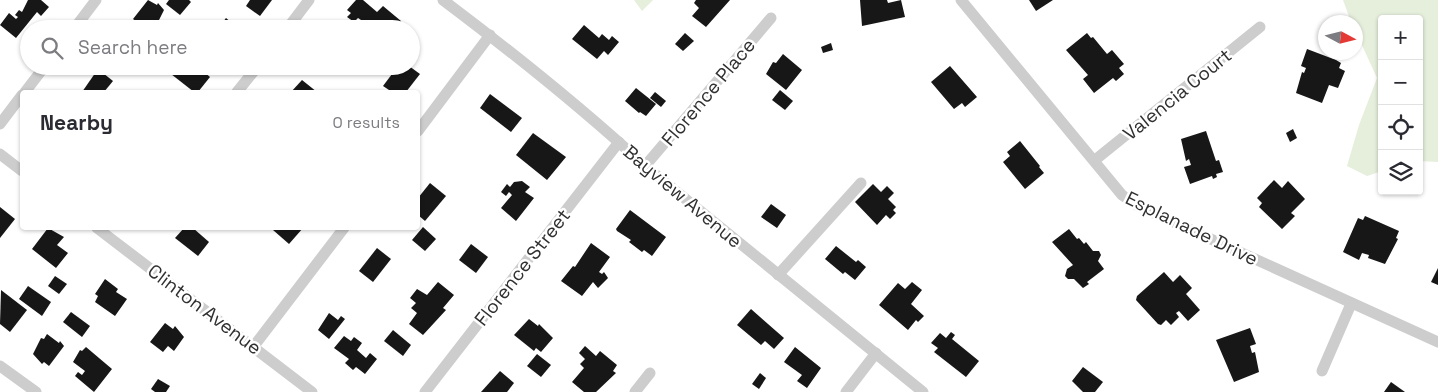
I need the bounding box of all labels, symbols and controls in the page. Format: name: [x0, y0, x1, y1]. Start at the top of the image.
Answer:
north arrow: [1318, 15, 1363, 60]
map controls: [1378, 15, 1423, 195]
button: +: [1378, 15, 1423, 60]
search box: [20, 20, 420, 75]
street label: Florence Place: [656, 33, 761, 151]
icon: search: [38, 34, 66, 62]
text: Search here: [78, 35, 188, 60]
street label: Valencia Court: [1118, 43, 1237, 146]
button: −: [1378, 60, 1423, 105]
button: locate: [1378, 105, 1423, 150]
text: Nearby: [40, 109, 113, 136]
text: 0 results: [332, 112, 400, 133]
street label: Bayview Avenue: [618, 139, 747, 253]
button: layers: [1378, 150, 1423, 195]
street label: Esplanade Drive: [1121, 185, 1262, 271]
street label: Florence Street: [469, 204, 576, 331]
street label: Clinton Avenue: [143, 258, 267, 360]

